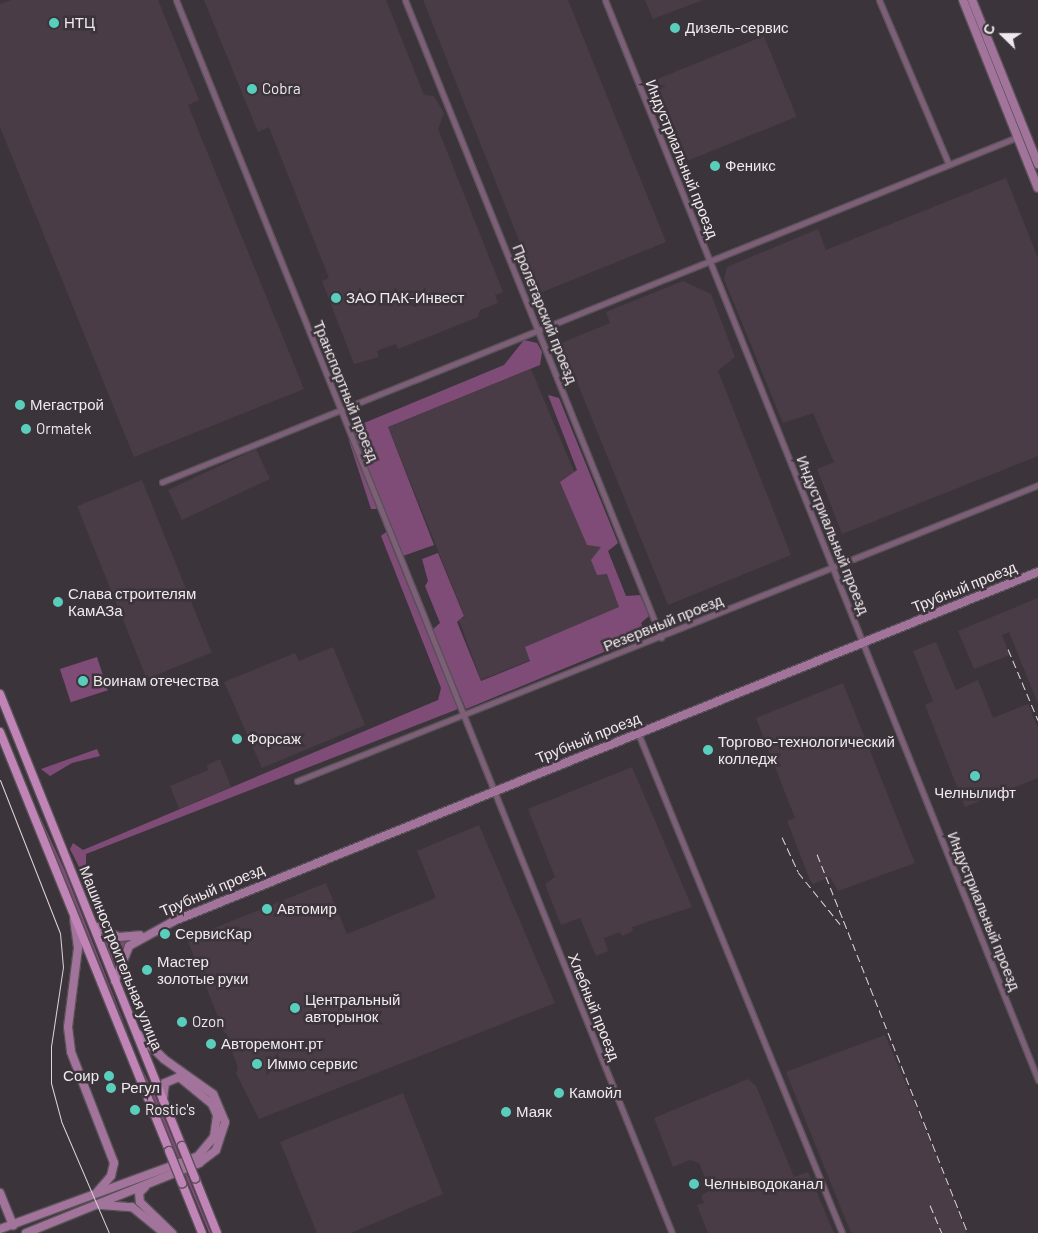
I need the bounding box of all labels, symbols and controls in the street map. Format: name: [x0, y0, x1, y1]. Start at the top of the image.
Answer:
north arrow: [978, 10, 1028, 60]
place label: НТЦ: [64, 14, 95, 32]
marker: НТЦ: [48, 17, 60, 29]
place label: Дизель-сервис: [685, 19, 789, 37]
text: С: [979, 21, 998, 37]
marker: Дизель-сервис: [669, 22, 681, 34]
street label: Индустриальный проезд: [642, 77, 722, 241]
place label: Cobra: [262, 80, 301, 98]
marker: Cobra: [246, 83, 258, 95]
place label: Феникс: [725, 157, 776, 175]
marker: Феникс: [709, 160, 721, 172]
street label: Пролетарский проезд: [509, 242, 581, 386]
place label: ЗАО ПАК-Инвест: [346, 289, 464, 307]
marker: ЗАО ПАК-Инвест: [330, 292, 342, 304]
street label: Транспортный проезд: [309, 318, 383, 464]
place label: Мегастрой: [30, 396, 104, 414]
marker: Мегастрой: [14, 399, 26, 411]
place label: Ormatek: [36, 420, 92, 438]
marker: Ormatek: [20, 423, 32, 435]
street label: Индустриальный проезд: [793, 453, 873, 617]
street label: Трубный проезд: [909, 558, 1019, 616]
place label: Слава строителям КамАЗа: [68, 584, 196, 619]
street label: Резервный проезд: [601, 591, 725, 655]
marker: Слава строителям КамАЗа: [52, 596, 64, 608]
place label: Воинам отечества: [93, 672, 219, 690]
marker: Воинам отечества: [77, 675, 89, 687]
street label: Трубный проезд: [533, 709, 643, 767]
place label: Форсаж: [247, 730, 301, 748]
place label: Торгово-технологический колледж: [718, 732, 895, 767]
marker: Форсаж: [231, 733, 243, 745]
marker: Торгово-технологический колледж: [702, 744, 714, 756]
marker: Челнылифт: [969, 770, 981, 782]
place label: Челнылифт: [934, 784, 1016, 802]
street label: Индустриальный проезд: [944, 829, 1024, 993]
street label: Трубный проезд: [157, 860, 267, 920]
street label: Машиностроительная улица: [76, 863, 166, 1053]
place label: Автомир: [277, 900, 337, 918]
marker: Автомир: [261, 903, 273, 915]
place label: СервисКар: [175, 925, 252, 943]
marker: СервисКар: [159, 928, 171, 940]
street label: Хлебный проезд: [564, 951, 624, 1063]
place label: Мастер золотые руки: [157, 952, 248, 987]
marker: Мастер золотые руки: [141, 964, 153, 976]
place label: Центральный авторынок: [305, 990, 400, 1025]
marker: Центральный авторынок: [289, 1002, 301, 1014]
place label: Ozon: [192, 1013, 224, 1031]
marker: Ozon: [176, 1016, 188, 1028]
place label: Авторемонт.рт: [221, 1035, 323, 1053]
marker: Авторемонт.рт: [205, 1038, 217, 1050]
place label: Иммо сервис: [267, 1055, 358, 1073]
marker: Иммо сервис: [251, 1058, 263, 1070]
place label: Соир: [63, 1067, 99, 1085]
marker: Соир: [103, 1070, 115, 1082]
place label: Регул: [121, 1079, 160, 1097]
marker: Регул: [105, 1082, 117, 1094]
place label: Камойл: [569, 1084, 622, 1102]
marker: Камойл: [553, 1087, 565, 1099]
place label: Rostic's: [145, 1101, 195, 1119]
place label: Маяк: [516, 1103, 552, 1121]
marker: Rostic's: [129, 1104, 141, 1116]
marker: Маяк: [500, 1106, 512, 1118]
place label: Челныводоканал: [704, 1175, 823, 1193]
marker: Челныводоканал: [688, 1178, 700, 1190]

